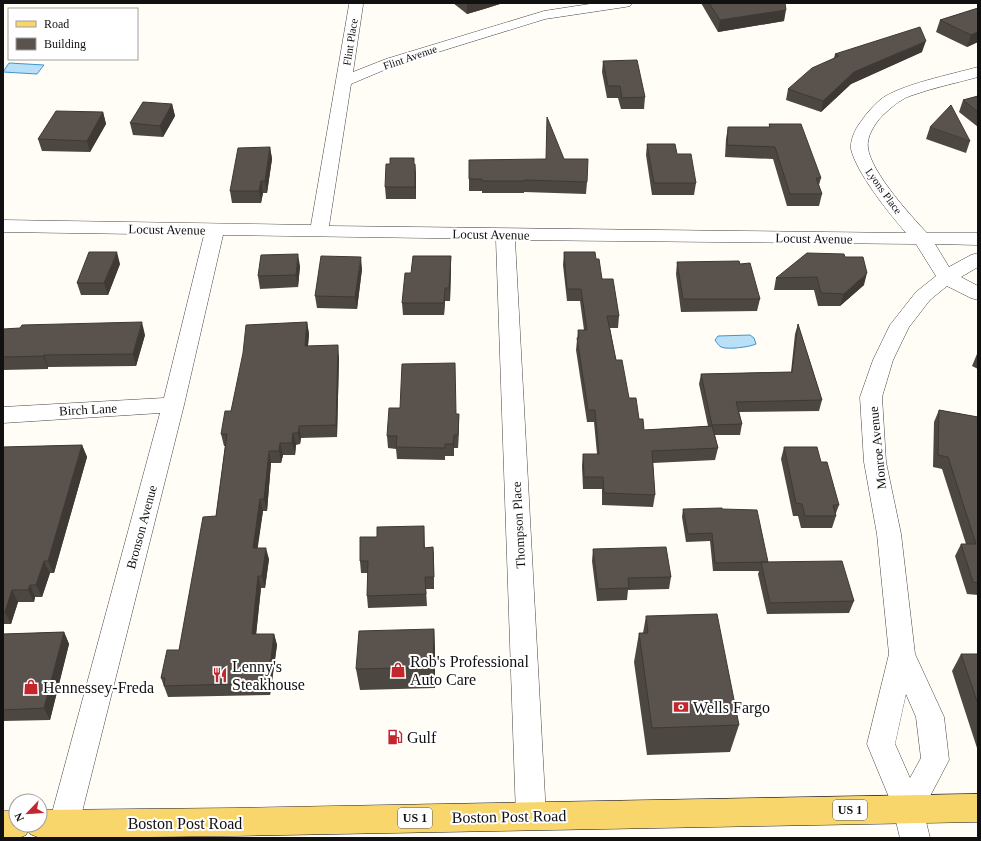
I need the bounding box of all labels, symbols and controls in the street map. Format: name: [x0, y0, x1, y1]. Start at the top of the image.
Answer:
legend: [8, 8, 138, 60]
text: Road: [44, 17, 69, 31]
street label: Flint Place: [340, 18, 360, 66]
text: Building: [44, 37, 86, 51]
street label: Flint Avenue: [381, 42, 439, 72]
street label: Lyons Place: [863, 166, 905, 216]
street label: Locust Avenue: [128, 221, 206, 238]
street label: Locust Avenue: [452, 226, 530, 243]
street label: Locust Avenue: [775, 230, 853, 247]
street label: Birch Lane: [59, 400, 118, 419]
street label: Monroe Avenue: [866, 406, 889, 490]
street label: Thompson Place: [509, 481, 528, 569]
street label: Bronson Avenue: [123, 483, 160, 571]
place label: Rob's Professional Auto Care: [410, 653, 529, 688]
place label: Lenny's Steakhouse: [232, 658, 305, 693]
shop icon: Rob's Professional Auto Care: [389, 661, 407, 679]
restaurant icon: Lenny's Steakhouse: [211, 666, 229, 684]
shop icon: Hennessey-Freda: [22, 678, 40, 696]
place label: Hennessey-Freda: [43, 679, 154, 697]
bank icon: Wells Fargo: [672, 698, 690, 716]
place label: Wells Fargo: [693, 699, 770, 717]
fuel station icon: Gulf: [386, 728, 404, 746]
place label: Gulf: [407, 729, 437, 746]
north arrow: [8, 793, 48, 833]
road number: US 1: [833, 800, 867, 820]
street label: Boston Post Road: [452, 807, 566, 826]
road number: US 1: [398, 808, 432, 828]
text: N: [12, 811, 26, 823]
street label: Boston Post Road: [128, 815, 242, 832]

